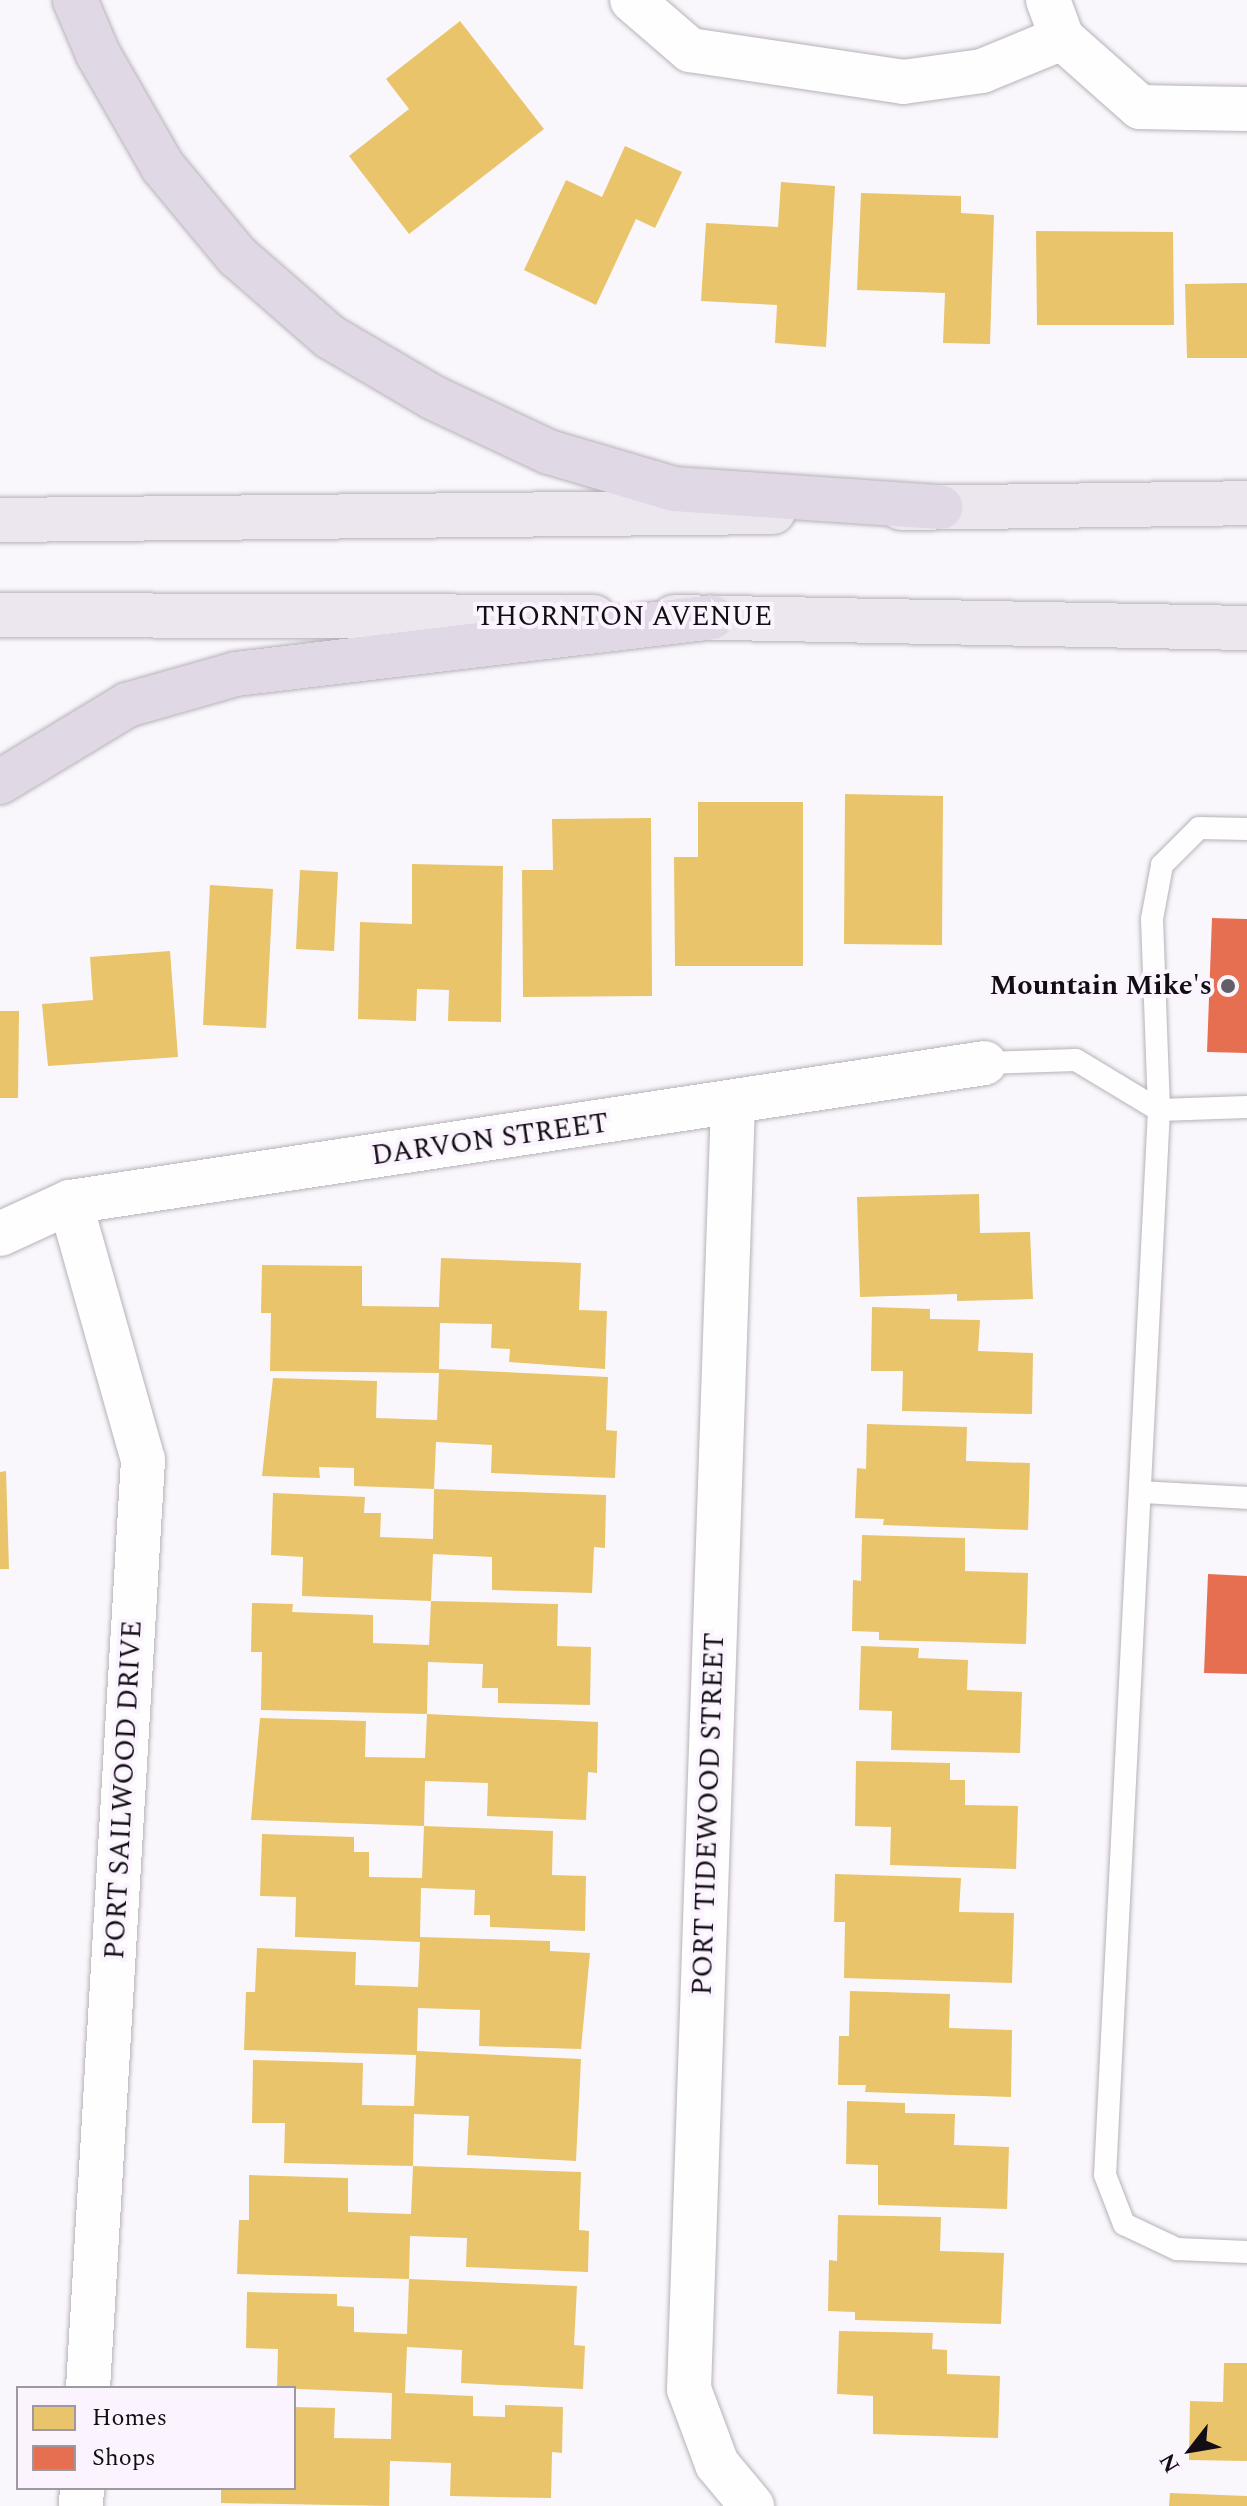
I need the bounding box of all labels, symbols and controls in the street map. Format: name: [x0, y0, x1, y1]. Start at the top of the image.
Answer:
street label: THORNTON AVENUE: [476, 600, 772, 634]
place label: Mountain Mike's: [990, 969, 1212, 1003]
marker: Mountain Mike's: [1219, 977, 1237, 995]
street label: DARVON STREET: [369, 1107, 611, 1173]
street label: PORT SAILWOOD DRIVE: [98, 1620, 150, 1960]
street label: PORT TIDEWOOD STREET: [686, 1632, 732, 1996]
legend: [16, 2386, 296, 2490]
text: Homes: [92, 2400, 167, 2436]
north arrow: [1151, 2410, 1231, 2490]
text: Shops: [92, 2440, 156, 2476]
text: N: [1151, 2446, 1189, 2479]

